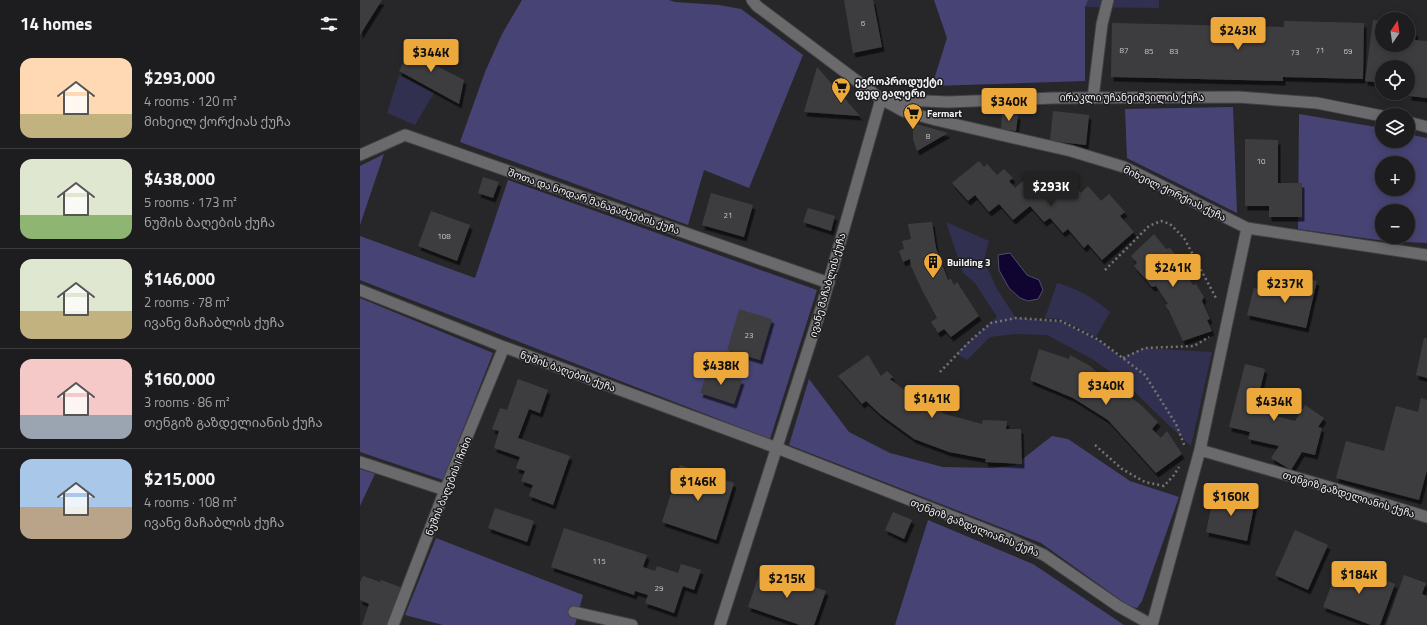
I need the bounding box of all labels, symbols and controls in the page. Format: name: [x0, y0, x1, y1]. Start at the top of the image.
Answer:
text: 14 homes: [20, 11, 92, 37]
north arrow: [1375, 12, 1415, 52]
map controls: [1375, 12, 1415, 244]
icon: filters: [318, 13, 340, 35]
house number: 6: [861, 17, 866, 29]
pin: $243K: [1210, 17, 1266, 51]
text: $243K: [1220, 20, 1256, 40]
pin: $344K: [403, 39, 459, 73]
text: $344K: [413, 42, 449, 62]
house number: 87: [1120, 44, 1128, 56]
house number: 71: [1316, 44, 1324, 56]
house number: 85: [1145, 45, 1154, 57]
house number: 83: [1170, 45, 1178, 57]
house number: 69: [1344, 45, 1353, 57]
house number: 73: [1291, 46, 1299, 58]
button: locate: [1375, 60, 1415, 100]
text: $293,000: [144, 65, 215, 91]
icon: home: [52, 74, 100, 122]
place label: ევროპროდუქტი ფუდ გალერი: [855, 74, 943, 101]
supermarket icon: ევროპროდუქტი ფუდ გალერი: [830, 76, 852, 104]
pin: $340K: [981, 88, 1037, 122]
street label: ირაკლი უჩანეიშვილის ქუჩა: [1060, 90, 1204, 105]
text: 4 rooms · 120 m²: [144, 91, 237, 111]
text: $340K: [991, 91, 1027, 111]
supermarket icon: Fermart: [902, 102, 924, 130]
place label: Fermart: [927, 106, 962, 121]
button: layers: [1375, 108, 1415, 148]
text: მიხეილ ქორქიას ქუჩა: [144, 111, 291, 131]
house number: 8: [926, 130, 931, 142]
house number: 10: [1257, 155, 1266, 167]
button: +: [1375, 156, 1415, 196]
street label: მიხეილ ქორქიას ქუჩა: [1121, 162, 1229, 225]
street label: შოთა და ნოდარ მანაგაძეების ქუჩა: [506, 165, 682, 238]
text: $438,000: [144, 166, 215, 192]
pin: $293K: [1023, 173, 1079, 207]
icon: home: [52, 175, 100, 223]
text: $293K: [1033, 176, 1069, 196]
text: 5 rooms · 173 m²: [144, 192, 237, 212]
button: −: [1375, 204, 1415, 244]
house number: 21: [724, 209, 732, 221]
text: ნუშის ბაღების ქუჩა: [144, 212, 275, 232]
house number: 108: [437, 230, 451, 242]
street label: ივანე მაჩაბლის ქუჩა: [805, 231, 850, 339]
building icon: Building 3: [922, 251, 944, 279]
pin: $241K: [1145, 254, 1201, 288]
place label: Building 3: [947, 255, 991, 270]
text: $241K: [1155, 257, 1191, 277]
text: $146,000: [144, 266, 215, 292]
pin: $237K: [1257, 270, 1313, 304]
text: $237K: [1267, 273, 1303, 293]
icon: home: [52, 275, 100, 323]
text: 2 rooms · 78 m²: [144, 292, 230, 312]
text: ივანე მაჩაბლის ქუჩა: [144, 312, 284, 332]
house number: 23: [745, 329, 753, 341]
street label: ნუშის ბაღების ქუჩა: [518, 347, 618, 396]
pin: $438K: [693, 352, 749, 386]
text: $438K: [703, 355, 739, 375]
text: $160,000: [144, 366, 215, 392]
pin: $340K: [1078, 372, 1134, 406]
icon: home: [52, 375, 100, 423]
text: $340K: [1088, 375, 1124, 395]
pin: $141K: [904, 385, 960, 419]
text: $141K: [914, 388, 950, 408]
pin: $434K: [1246, 388, 1302, 422]
text: $434K: [1256, 391, 1292, 411]
text: 3 rooms · 86 m²: [144, 392, 230, 412]
text: თენგიზ გაზდელიანის ქუჩა: [144, 412, 323, 432]
street label: ნუშის ბაღების I ჩიხი: [422, 434, 475, 538]
text: $215,000: [144, 466, 215, 492]
street label: თენგიზ გაზდელიანის ქუჩა: [1281, 467, 1417, 522]
pin: $146K: [670, 468, 726, 502]
text: $146K: [680, 471, 716, 491]
icon: home: [52, 475, 100, 523]
pin: $160K: [1203, 483, 1259, 517]
text: $160K: [1213, 486, 1249, 506]
text: 4 rooms · 108 m²: [144, 492, 237, 512]
street label: თენგიზ გაზდელიანის ქუჩა: [908, 495, 1041, 560]
text: ივანე მაჩაბლის ქუჩა: [144, 512, 284, 532]
house number: 115: [592, 555, 606, 567]
pin: $184K: [1331, 561, 1387, 595]
text: $184K: [1341, 564, 1377, 584]
pin: $215K: [759, 565, 815, 599]
text: $215K: [769, 568, 805, 588]
house number: 29: [655, 582, 664, 594]

